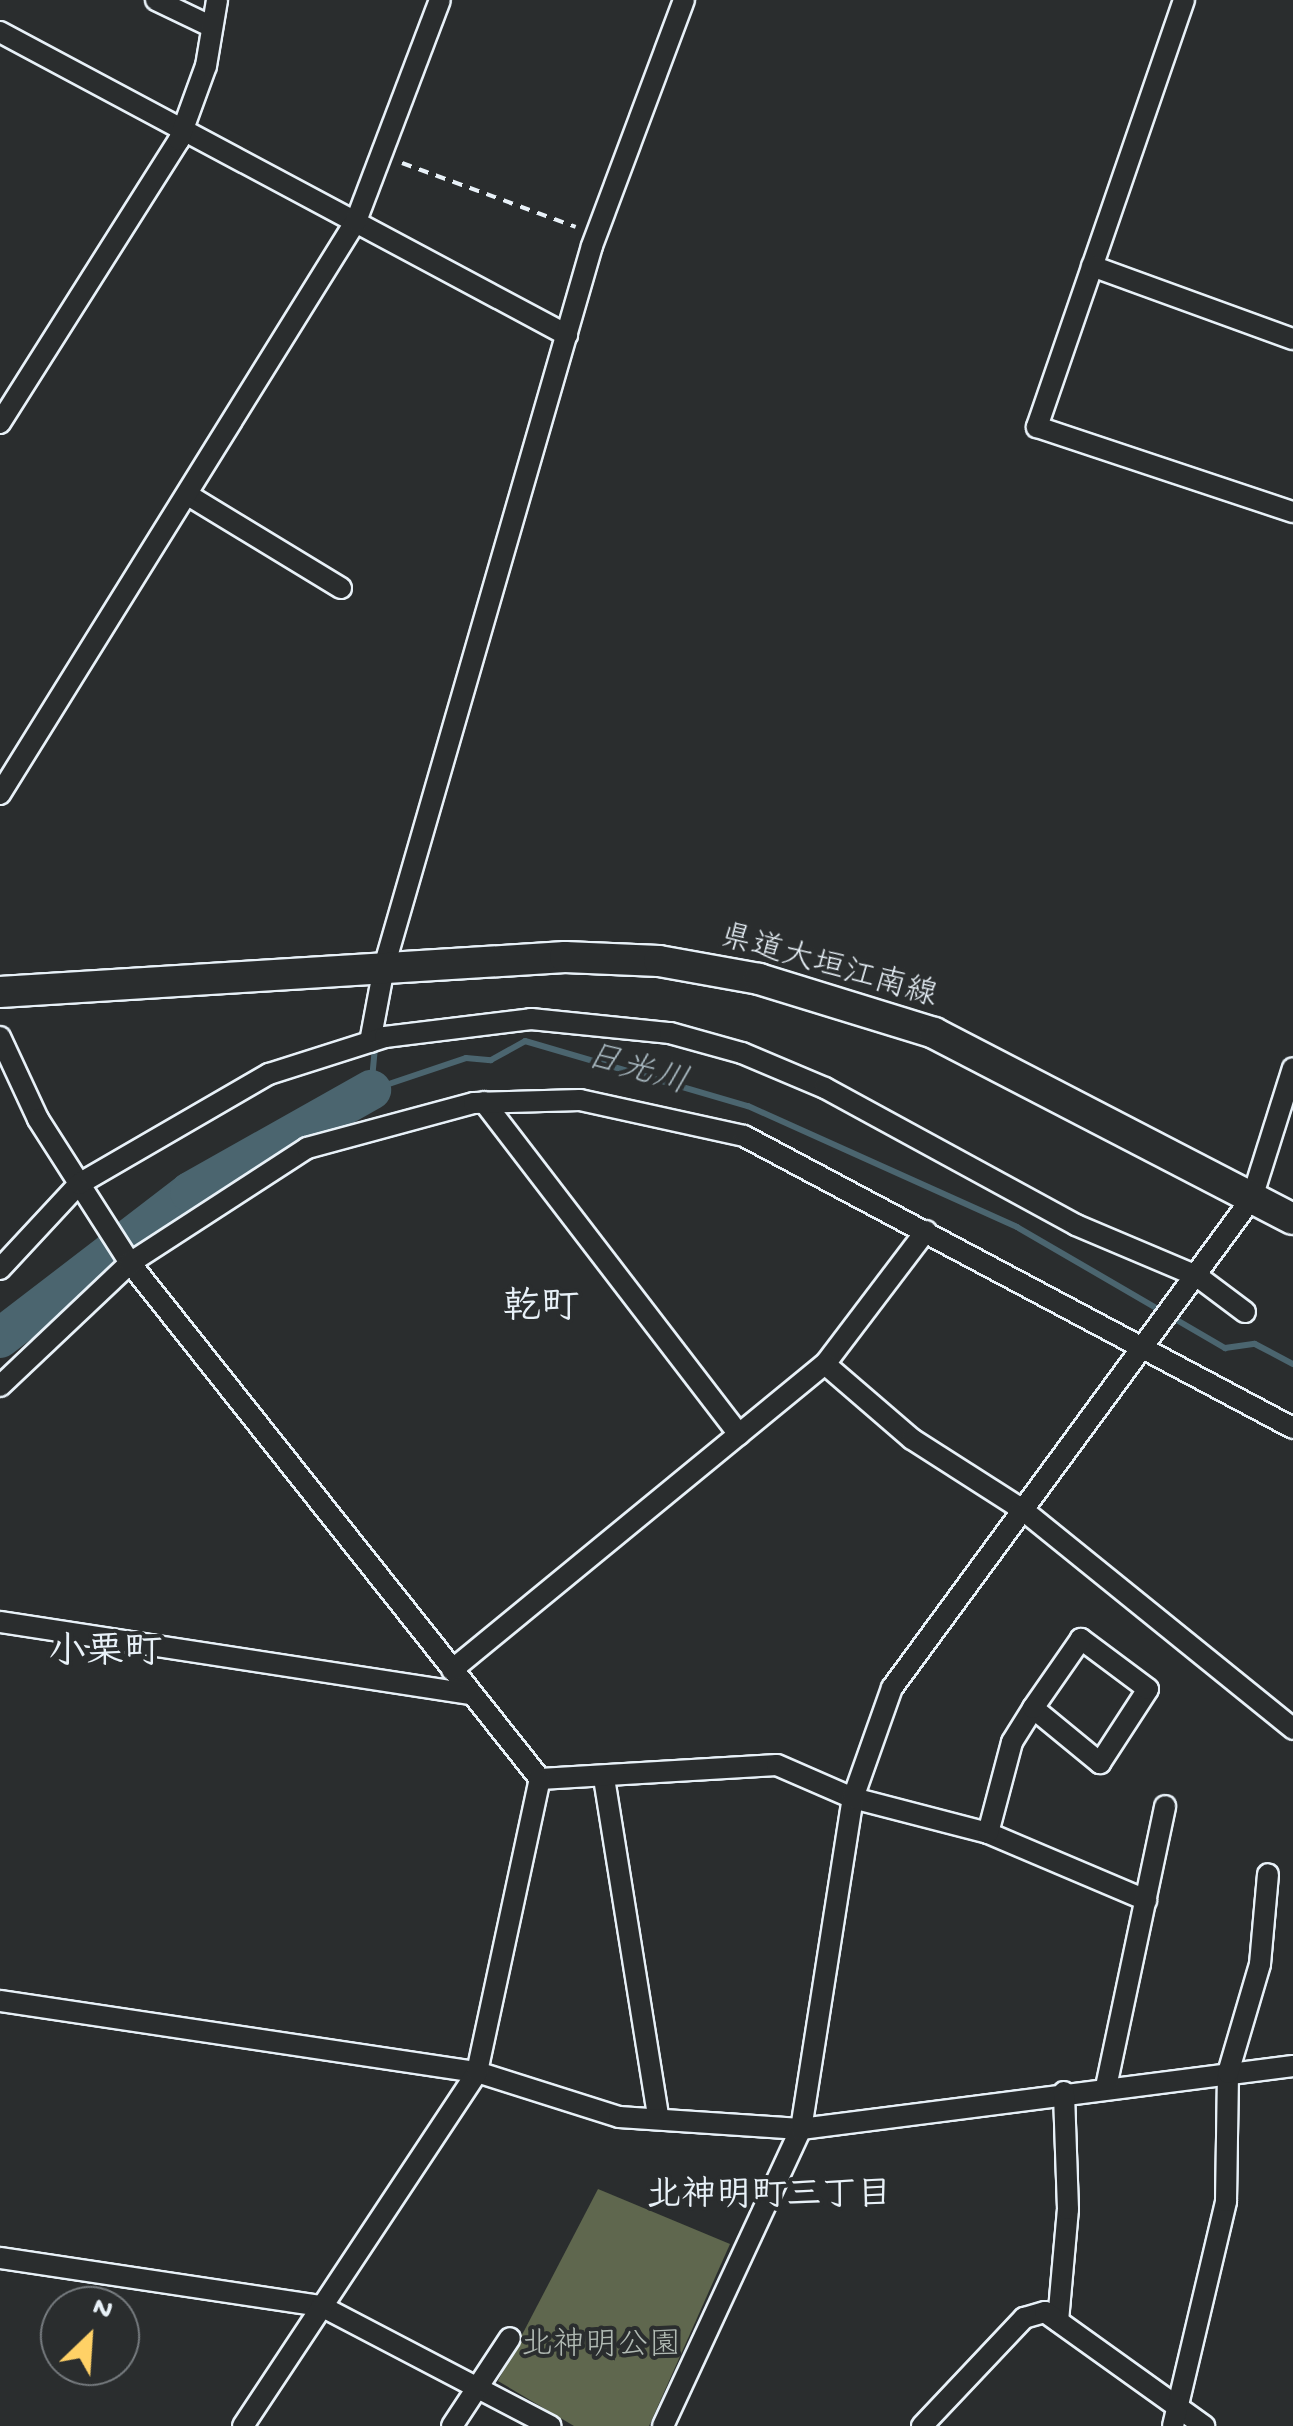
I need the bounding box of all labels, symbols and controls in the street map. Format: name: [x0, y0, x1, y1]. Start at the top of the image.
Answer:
street label: 県道大垣江南線: [715, 919, 941, 1017]
water label: 日光川: [580, 1037, 692, 1107]
district label: 乾町: [503, 1288, 579, 1334]
district label: 小栗町: [48, 1633, 162, 1679]
district label: 北神明町三丁目: [647, 2177, 891, 2219]
north arrow: [40, 2286, 140, 2386]
text: N: [87, 2291, 117, 2329]
park label: 北神明公園: [521, 2328, 681, 2366]

